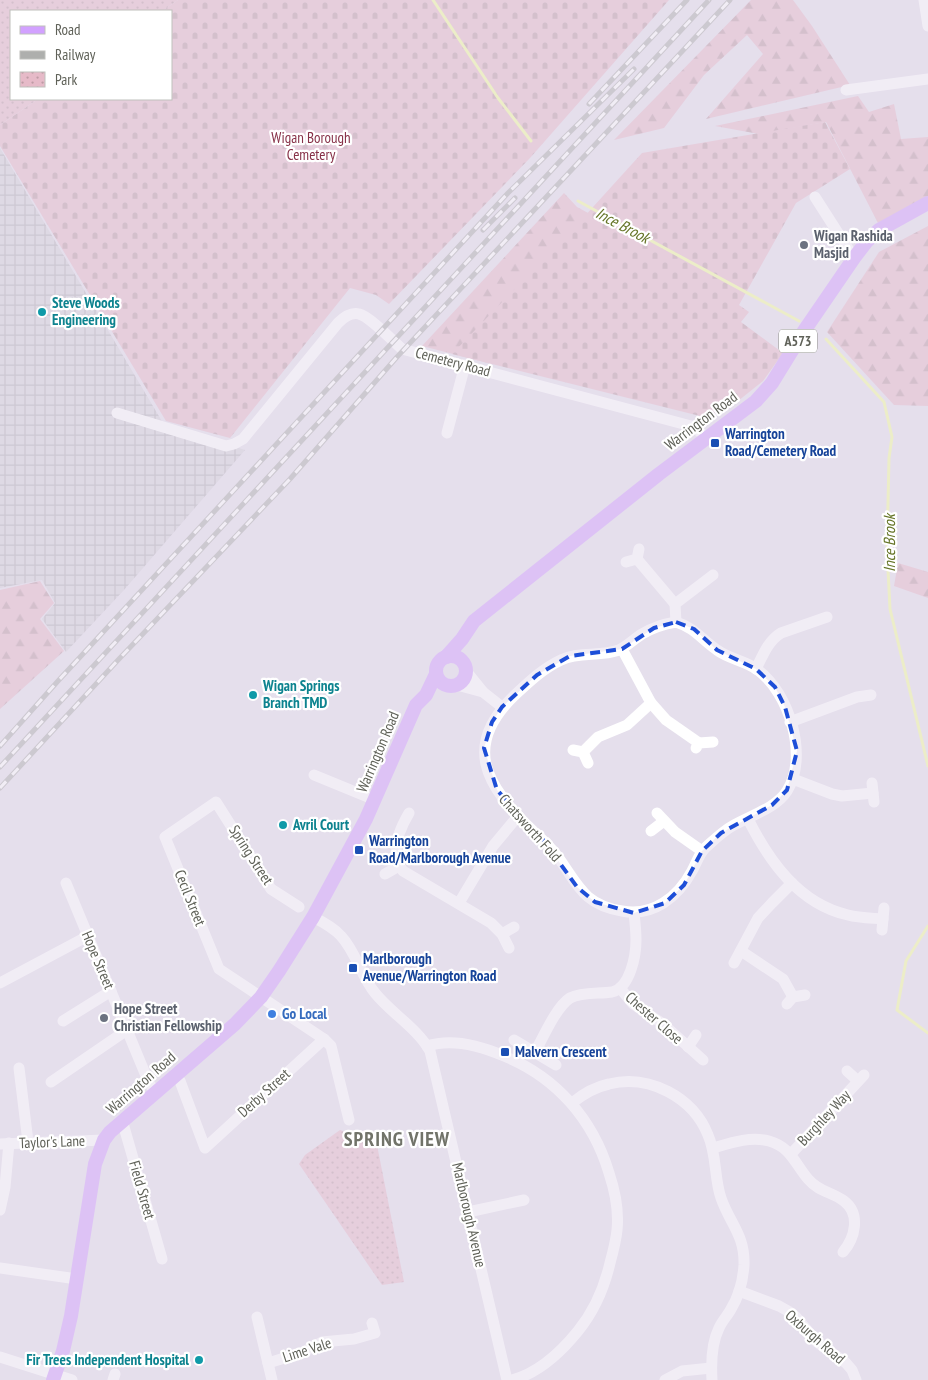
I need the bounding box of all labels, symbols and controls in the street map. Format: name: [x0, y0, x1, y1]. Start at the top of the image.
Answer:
legend: [10, 10, 172, 100]
text: Road: [55, 20, 81, 39]
text: Railway: [55, 45, 96, 64]
text: Park: [55, 70, 77, 89]
park label: Wigan Borough Cemetery: [271, 128, 351, 164]
water label: Ince Brook: [593, 203, 655, 248]
place label: Wigan Rashida Masjid: [813, 226, 893, 262]
marker: Wigan Rashida Masjid: [798, 239, 810, 251]
place label: Steve Woods Engineering: [52, 293, 120, 329]
marker: Steve Woods Engineering: [36, 306, 48, 318]
road number: A573: [779, 330, 817, 352]
street label: Cemetery Road: [414, 342, 493, 381]
street label: Warrington Road: [661, 387, 741, 454]
place label: Warrington Road/Cemetery Road: [724, 424, 837, 460]
marker: Warrington Road/Cemetery Road: [709, 437, 721, 449]
water label: Ince Brook: [879, 512, 899, 572]
place label: Wigan Springs Branch TMD: [262, 676, 339, 712]
marker: Wigan Springs Branch TMD: [247, 689, 259, 701]
street label: Warrington Road: [352, 709, 403, 795]
street label: Chatsworth Fold: [495, 790, 566, 866]
place label: Avril Court: [292, 815, 350, 834]
marker: Avril Court: [277, 819, 289, 831]
street label: Spring Street: [225, 821, 278, 888]
place label: Warrington Road/Marlborough Avenue: [368, 831, 511, 867]
marker: Warrington Road/Marlborough Avenue: [353, 844, 365, 856]
street label: Cecil Street: [171, 867, 210, 929]
street label: Hope Street: [78, 928, 119, 992]
place label: Marlborough Avenue/Warrington Road: [362, 949, 497, 985]
marker: Marlborough Avenue/Warrington Road: [347, 962, 359, 974]
street label: Chester Close: [622, 987, 687, 1048]
place label: Hope Street Christian Fellowship: [114, 999, 222, 1035]
place label: Go Local: [282, 1004, 327, 1023]
marker: Go Local: [266, 1008, 278, 1020]
marker: Hope Street Christian Fellowship: [98, 1012, 110, 1024]
place label: Malvern Crescent: [515, 1042, 607, 1061]
marker: Malvern Crescent: [499, 1046, 511, 1058]
street label: Warrington Road: [102, 1047, 179, 1118]
street label: Derby Street: [234, 1064, 294, 1121]
street label: Burghley Way: [793, 1085, 855, 1150]
district label: SPRING VIEW: [344, 1126, 450, 1152]
street label: Taylor's Lane: [19, 1131, 85, 1152]
street label: Field Street: [125, 1158, 160, 1221]
street label: Marlborough Avenue: [448, 1161, 491, 1269]
street label: Oxburgh Road: [782, 1305, 849, 1368]
street label: Lime Vale: [280, 1333, 334, 1366]
place label: Fir Trees Independent Hospital: [26, 1350, 189, 1369]
marker: Fir Trees Independent Hospital: [193, 1354, 205, 1366]

